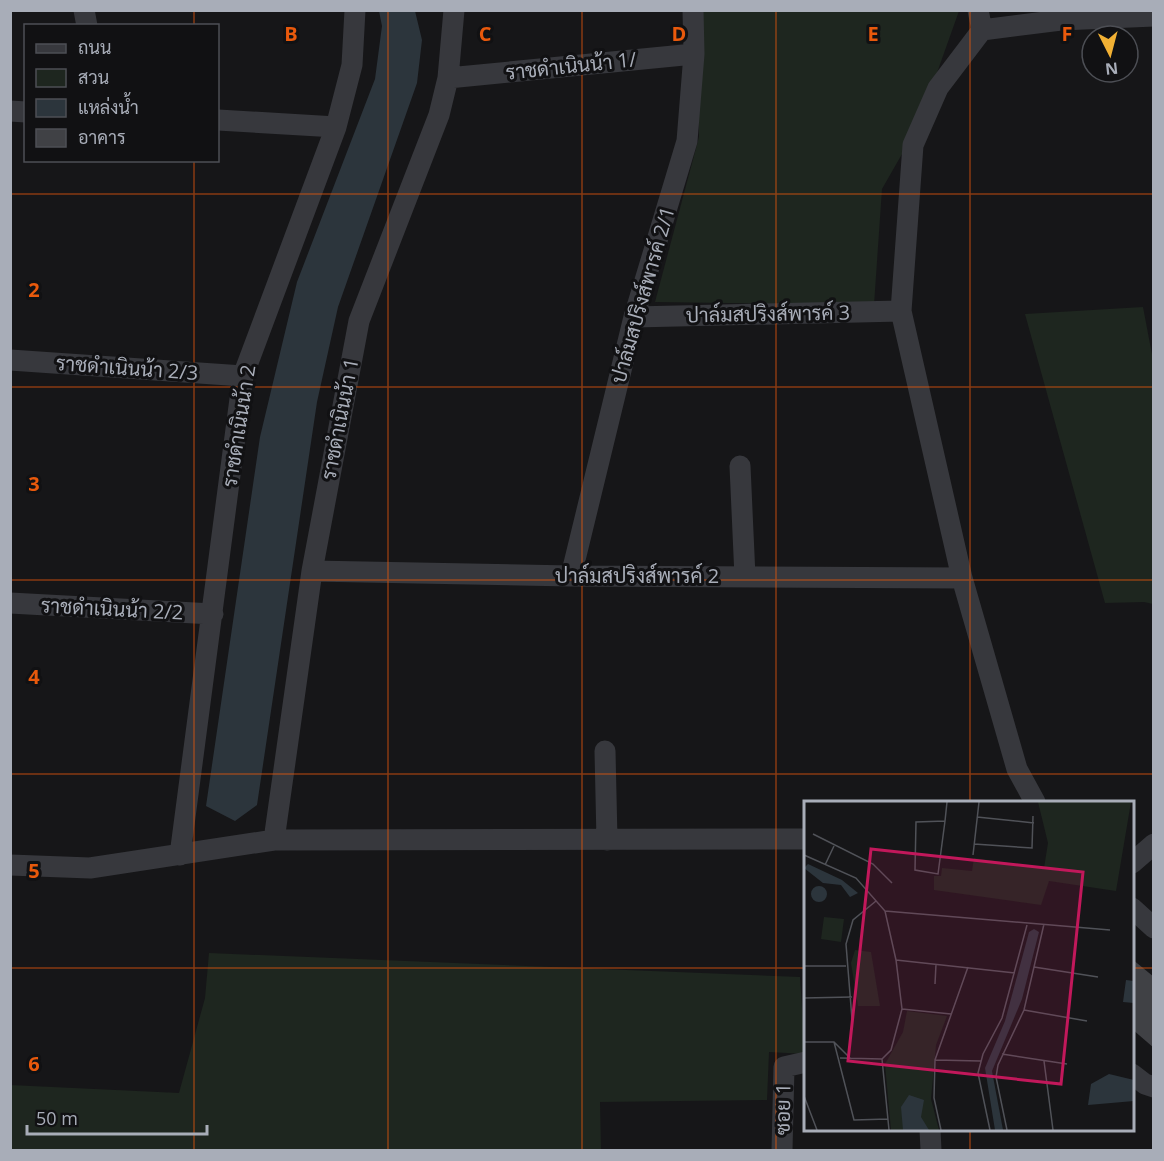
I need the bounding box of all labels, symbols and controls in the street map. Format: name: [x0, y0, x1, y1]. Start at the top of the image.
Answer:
text: B: [284, 20, 298, 47]
text: C: [479, 20, 492, 47]
text: D: [672, 20, 686, 47]
text: E: [867, 20, 879, 47]
text: F: [1062, 20, 1072, 47]
legend: [24, 24, 219, 162]
north arrow: [1080, 24, 1140, 84]
text: ถนน: [78, 35, 111, 59]
street label: ราชดำเนินน้า 1/: [504, 45, 638, 86]
text: N: [1104, 57, 1119, 81]
text: สวน: [78, 65, 109, 89]
text: แหล่งน้ำ: [78, 92, 139, 119]
text: อาคาร: [78, 125, 126, 149]
street label: ปาล์มสปริงส์พารค์ 2/1: [604, 203, 681, 387]
text: 2: [28, 276, 40, 303]
street label: ปาล์มสปริงส์พารค์ 3: [686, 299, 850, 328]
street label: ราชดำเนินน้า 2/3: [55, 349, 199, 386]
street label: ราชดำเนินน้า 1: [314, 356, 365, 482]
street label: ราชดำเนินน้า 2: [215, 363, 262, 489]
text: 3: [28, 470, 40, 497]
street label: ปาล์มสปริงส์พารค์ 2: [555, 562, 719, 589]
street label: ราชดำเนินน้า 2/2: [40, 591, 184, 626]
text: 4: [28, 663, 40, 690]
inset map: [804, 801, 1134, 1131]
text: 5: [28, 857, 40, 884]
text: 6: [28, 1050, 40, 1077]
street label: ซอย 1: [769, 1083, 796, 1135]
scale bar: [27, 1098, 207, 1136]
text: 50 m: [36, 1106, 78, 1130]

